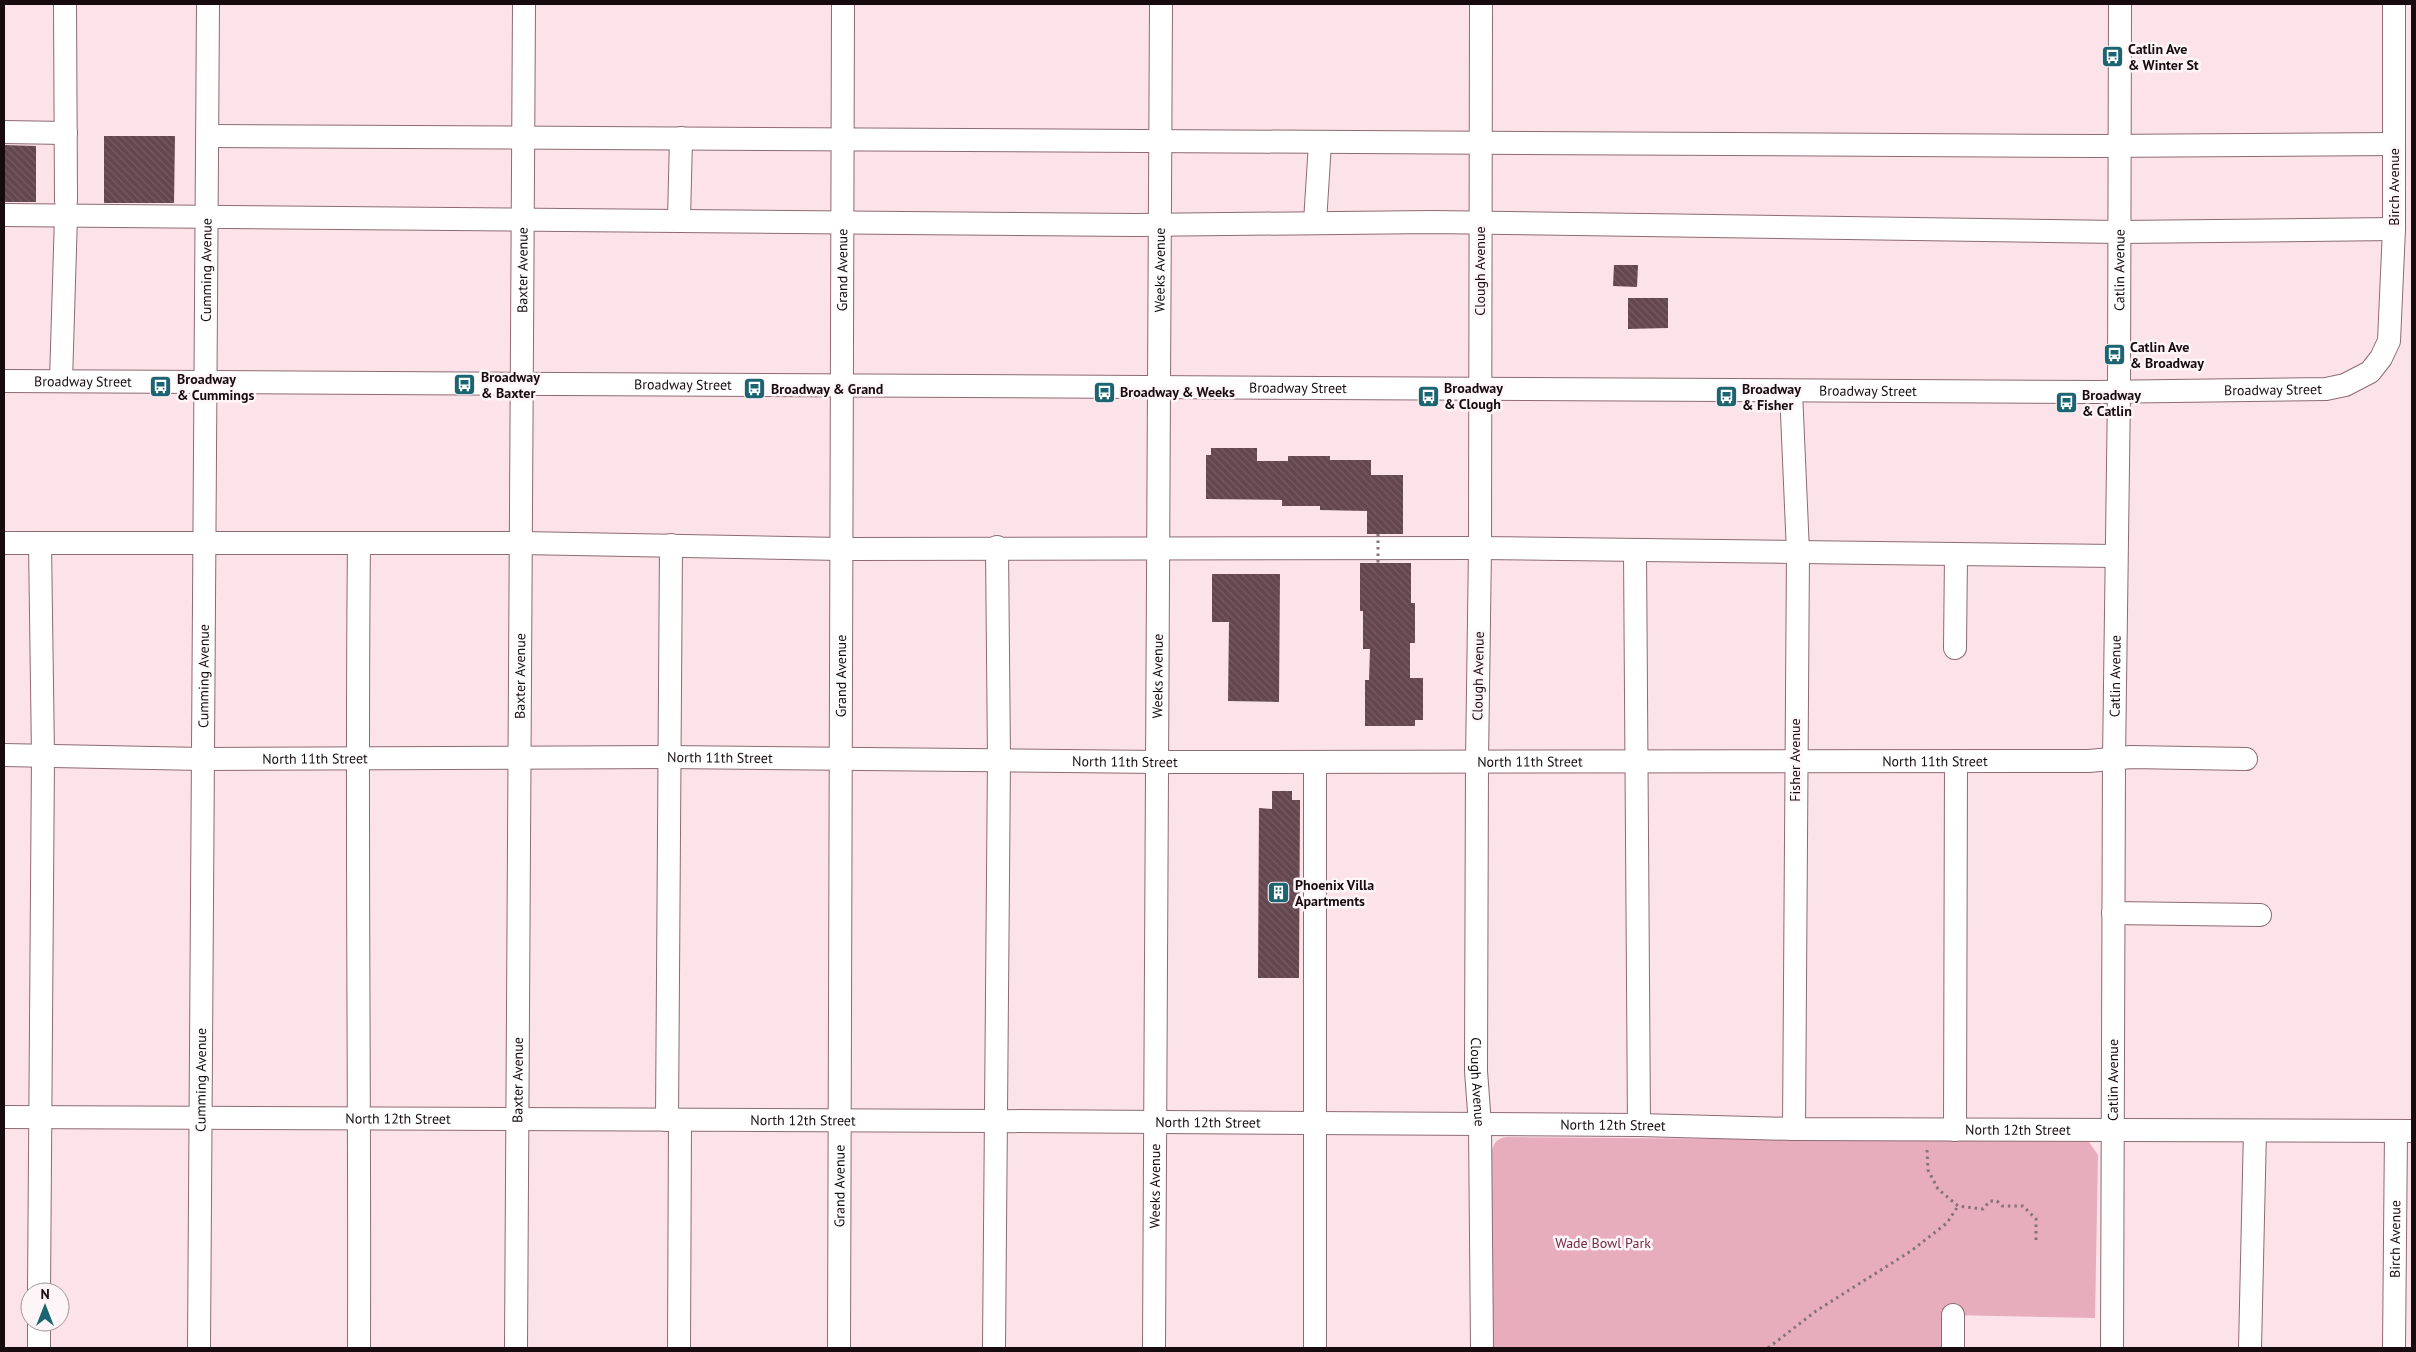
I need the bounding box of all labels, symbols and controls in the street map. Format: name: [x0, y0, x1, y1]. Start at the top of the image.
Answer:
place label: Catlin Ave & Winter St: [2128, 40, 2199, 74]
bus stop icon: Catlin Ave & Winter St: [2100, 45, 2124, 69]
street label: Birch Avenue: [2385, 148, 2403, 226]
street label: Cumming Avenue: [197, 218, 216, 322]
street label: Clough Avenue: [1471, 226, 1489, 316]
street label: Baxter Avenue: [513, 227, 532, 313]
street label: Weeks Avenue: [1150, 228, 1169, 312]
street label: Grand Avenue: [833, 229, 851, 311]
street label: Catlin Avenue: [2110, 229, 2128, 311]
place label: Catlin Ave & Broadway: [2130, 338, 2204, 372]
bus stop icon: Catlin Ave & Broadway: [2102, 343, 2126, 367]
place label: Broadway & Baxter: [481, 368, 540, 402]
place label: Broadway & Cummings: [177, 370, 254, 404]
street label: Broadway Street: [34, 372, 132, 391]
bus stop icon: Broadway & Baxter: [453, 373, 477, 397]
bus stop icon: Broadway & Cummings: [149, 375, 173, 399]
street label: Broadway Street: [634, 375, 732, 394]
bus stop icon: Broadway & Grand: [743, 377, 767, 401]
street label: Broadway Street: [1249, 379, 1347, 397]
place label: Broadway & Clough: [1444, 379, 1503, 413]
place label: Broadway & Grand: [771, 380, 883, 398]
bus stop icon: Broadway & Weeks: [1092, 380, 1116, 404]
place label: Broadway & Fisher: [1742, 380, 1801, 414]
street label: Broadway Street: [2224, 380, 2322, 399]
street label: Broadway Street: [1819, 382, 1917, 400]
place label: Broadway & Weeks: [1120, 383, 1235, 401]
bus stop icon: Broadway & Clough: [1416, 384, 1440, 408]
bus stop icon: Broadway & Fisher: [1714, 385, 1738, 409]
place label: Broadway & Catlin: [2082, 386, 2141, 420]
bus stop icon: Broadway & Catlin: [2054, 391, 2078, 415]
street label: Cumming Avenue: [194, 624, 213, 728]
street label: Clough Avenue: [1468, 631, 1488, 721]
street label: Baxter Avenue: [511, 633, 529, 719]
street label: Weeks Avenue: [1148, 634, 1167, 718]
street label: Grand Avenue: [832, 635, 850, 717]
street label: Catlin Avenue: [2106, 635, 2125, 717]
street label: Fisher Avenue: [1786, 718, 1804, 802]
street label: North 11th Street: [667, 748, 773, 767]
street label: North 11th Street: [262, 749, 368, 768]
street label: North 11th Street: [1072, 752, 1178, 771]
street label: North 11th Street: [1882, 752, 1988, 770]
street label: North 11th Street: [1477, 753, 1583, 771]
place label: Phoenix Villa Apartments: [1295, 876, 1374, 910]
building icon: Phoenix Villa Apartments: [1267, 881, 1291, 905]
street label: Cumming Avenue: [191, 1028, 210, 1132]
street label: Baxter Avenue: [508, 1037, 527, 1123]
street label: Clough Avenue: [1467, 1037, 1489, 1127]
street label: Catlin Avenue: [2104, 1039, 2122, 1121]
street label: North 12th Street: [345, 1109, 451, 1128]
street label: North 12th Street: [750, 1111, 856, 1129]
street label: North 12th Street: [1155, 1113, 1261, 1132]
street label: North 12th Street: [1560, 1116, 1666, 1135]
street label: North 12th Street: [1965, 1121, 2071, 1139]
street label: Weeks Avenue: [1146, 1144, 1164, 1228]
street label: Grand Avenue: [830, 1145, 849, 1227]
street label: Birch Avenue: [2386, 1200, 2404, 1278]
park label: Wade Bowl Park: [1555, 1234, 1651, 1252]
north arrow: [20, 1282, 70, 1332]
text: N: [40, 1285, 50, 1303]

